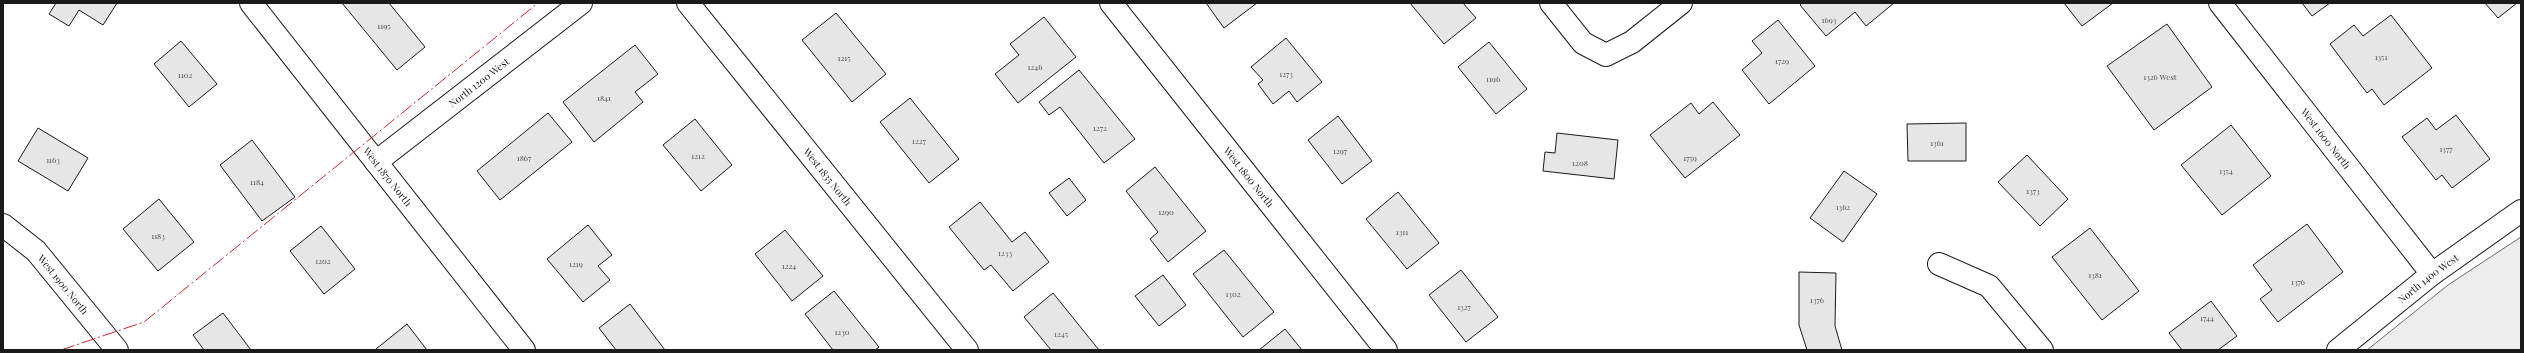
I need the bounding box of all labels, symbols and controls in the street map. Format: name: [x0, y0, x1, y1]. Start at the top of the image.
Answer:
house number: 1693: [1822, 14, 1837, 25]
house number: 1195: [377, 20, 391, 31]
house number: 1351: [2375, 51, 2387, 62]
house number: 1215: [838, 52, 850, 63]
street label: North 1200 West: [446, 54, 512, 110]
house number: 1729: [1775, 55, 1789, 66]
house number: 1246: [1028, 61, 1042, 72]
house number: 1273: [1279, 68, 1293, 79]
house number: 1102: [178, 69, 192, 80]
house number: 1326 West: [2143, 71, 2177, 82]
house number: 1196: [1486, 73, 1500, 84]
house number: 1841: [597, 92, 611, 103]
street label: West 1600 North: [2297, 104, 2354, 172]
house number: 1272: [1093, 122, 1107, 133]
house number: 1227: [912, 135, 927, 146]
house number: 1361: [1930, 137, 1944, 148]
street label: West 1870 North: [359, 143, 415, 209]
street label: West 1800 North: [1220, 143, 1277, 210]
house number: 1377: [2440, 143, 2453, 154]
street label: West 1835 North: [800, 144, 855, 208]
house number: 1297: [1333, 145, 1348, 156]
house number: 1212: [691, 150, 705, 161]
house number: 1867: [517, 152, 532, 163]
house number: 1759: [1683, 152, 1697, 163]
house number: 1163: [46, 154, 60, 165]
house number: 1208: [1572, 157, 1588, 168]
house number: 1354: [2219, 165, 2233, 176]
house number: 1184: [250, 176, 264, 187]
house number: 1373: [2026, 185, 2040, 196]
house number: 1362: [1836, 201, 1850, 212]
house number: 1290: [1158, 206, 1174, 217]
house number: 1311: [1396, 226, 1408, 237]
house number: 1183: [151, 230, 165, 241]
house number: 1233: [998, 247, 1012, 258]
street label: North 1400 West: [2395, 250, 2461, 306]
street label: West 1900 North: [34, 251, 92, 317]
house number: 1202: [315, 255, 331, 266]
house number: 1219: [569, 258, 583, 269]
house number: 1224: [782, 260, 796, 271]
house number: 1381: [2088, 269, 2102, 280]
house number: 1376: [2291, 276, 2305, 287]
house number: 1302: [1225, 288, 1241, 299]
house number: 1376: [1810, 294, 1824, 305]
house number: 1327: [1457, 301, 1472, 312]
house number: 1744: [2200, 312, 2214, 323]
house number: 1230: [834, 326, 850, 337]
house number: 1245: [1054, 328, 1068, 339]

